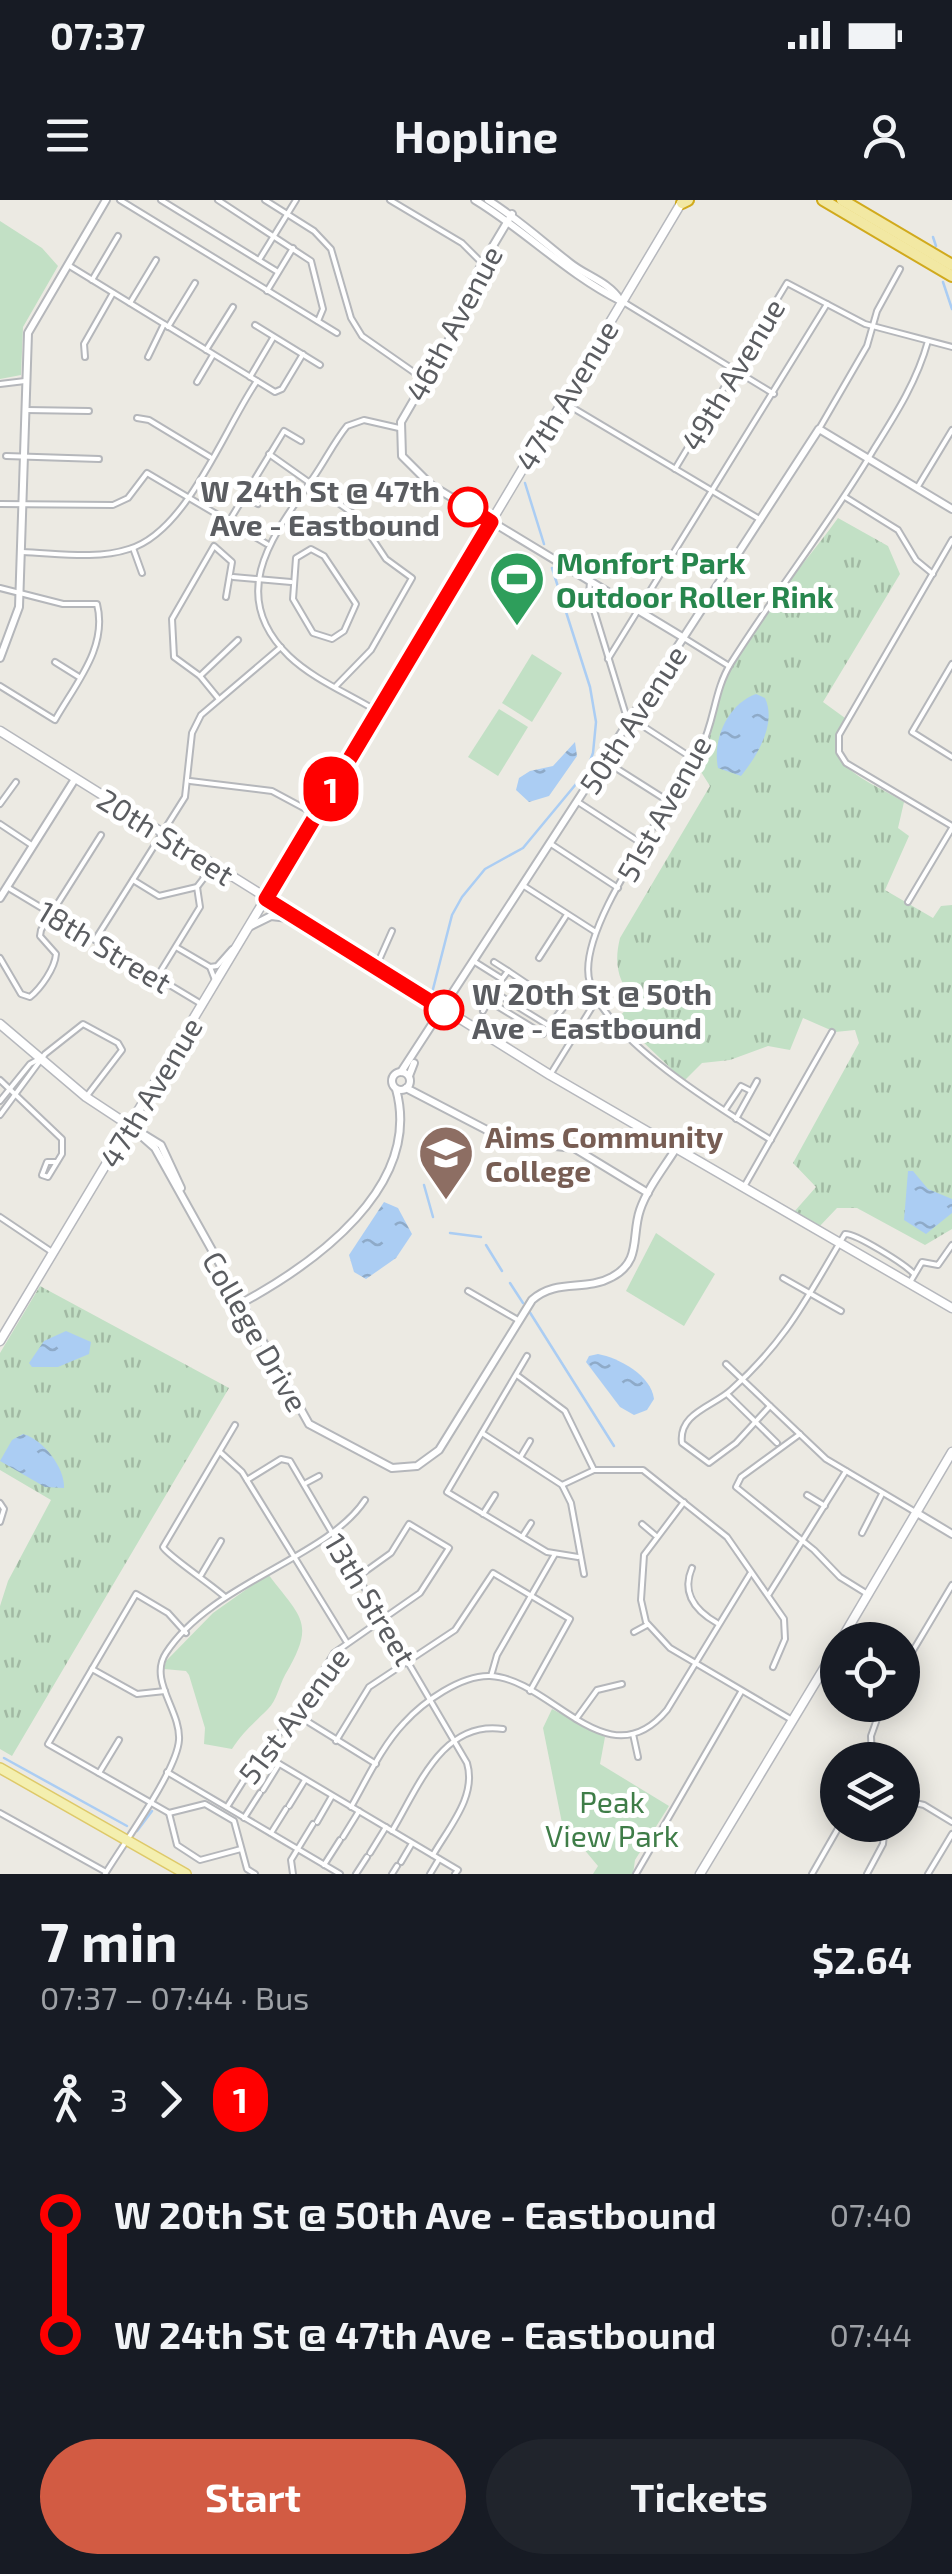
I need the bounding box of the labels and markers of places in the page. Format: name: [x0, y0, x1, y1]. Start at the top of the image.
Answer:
place label: W 24th St @ 47th Ave - Eastbound: [200, 472, 440, 542]
marker: W 24th St @ 47th Ave - Eastbound: [449, 488, 487, 526]
place label: Monfort Park Outdoor Roller Rink: [556, 544, 834, 614]
sports icon: Monfort Park Outdoor Roller Rink: [487, 549, 547, 628]
place label: W 20th St @ 50th Ave - Eastbound: [472, 975, 712, 1045]
marker: W 20th St @ 50th Ave - Eastbound: [425, 991, 463, 1029]
place label: Aims Community College: [485, 1118, 723, 1188]
school or university icon: Aims Community College: [416, 1123, 476, 1202]

